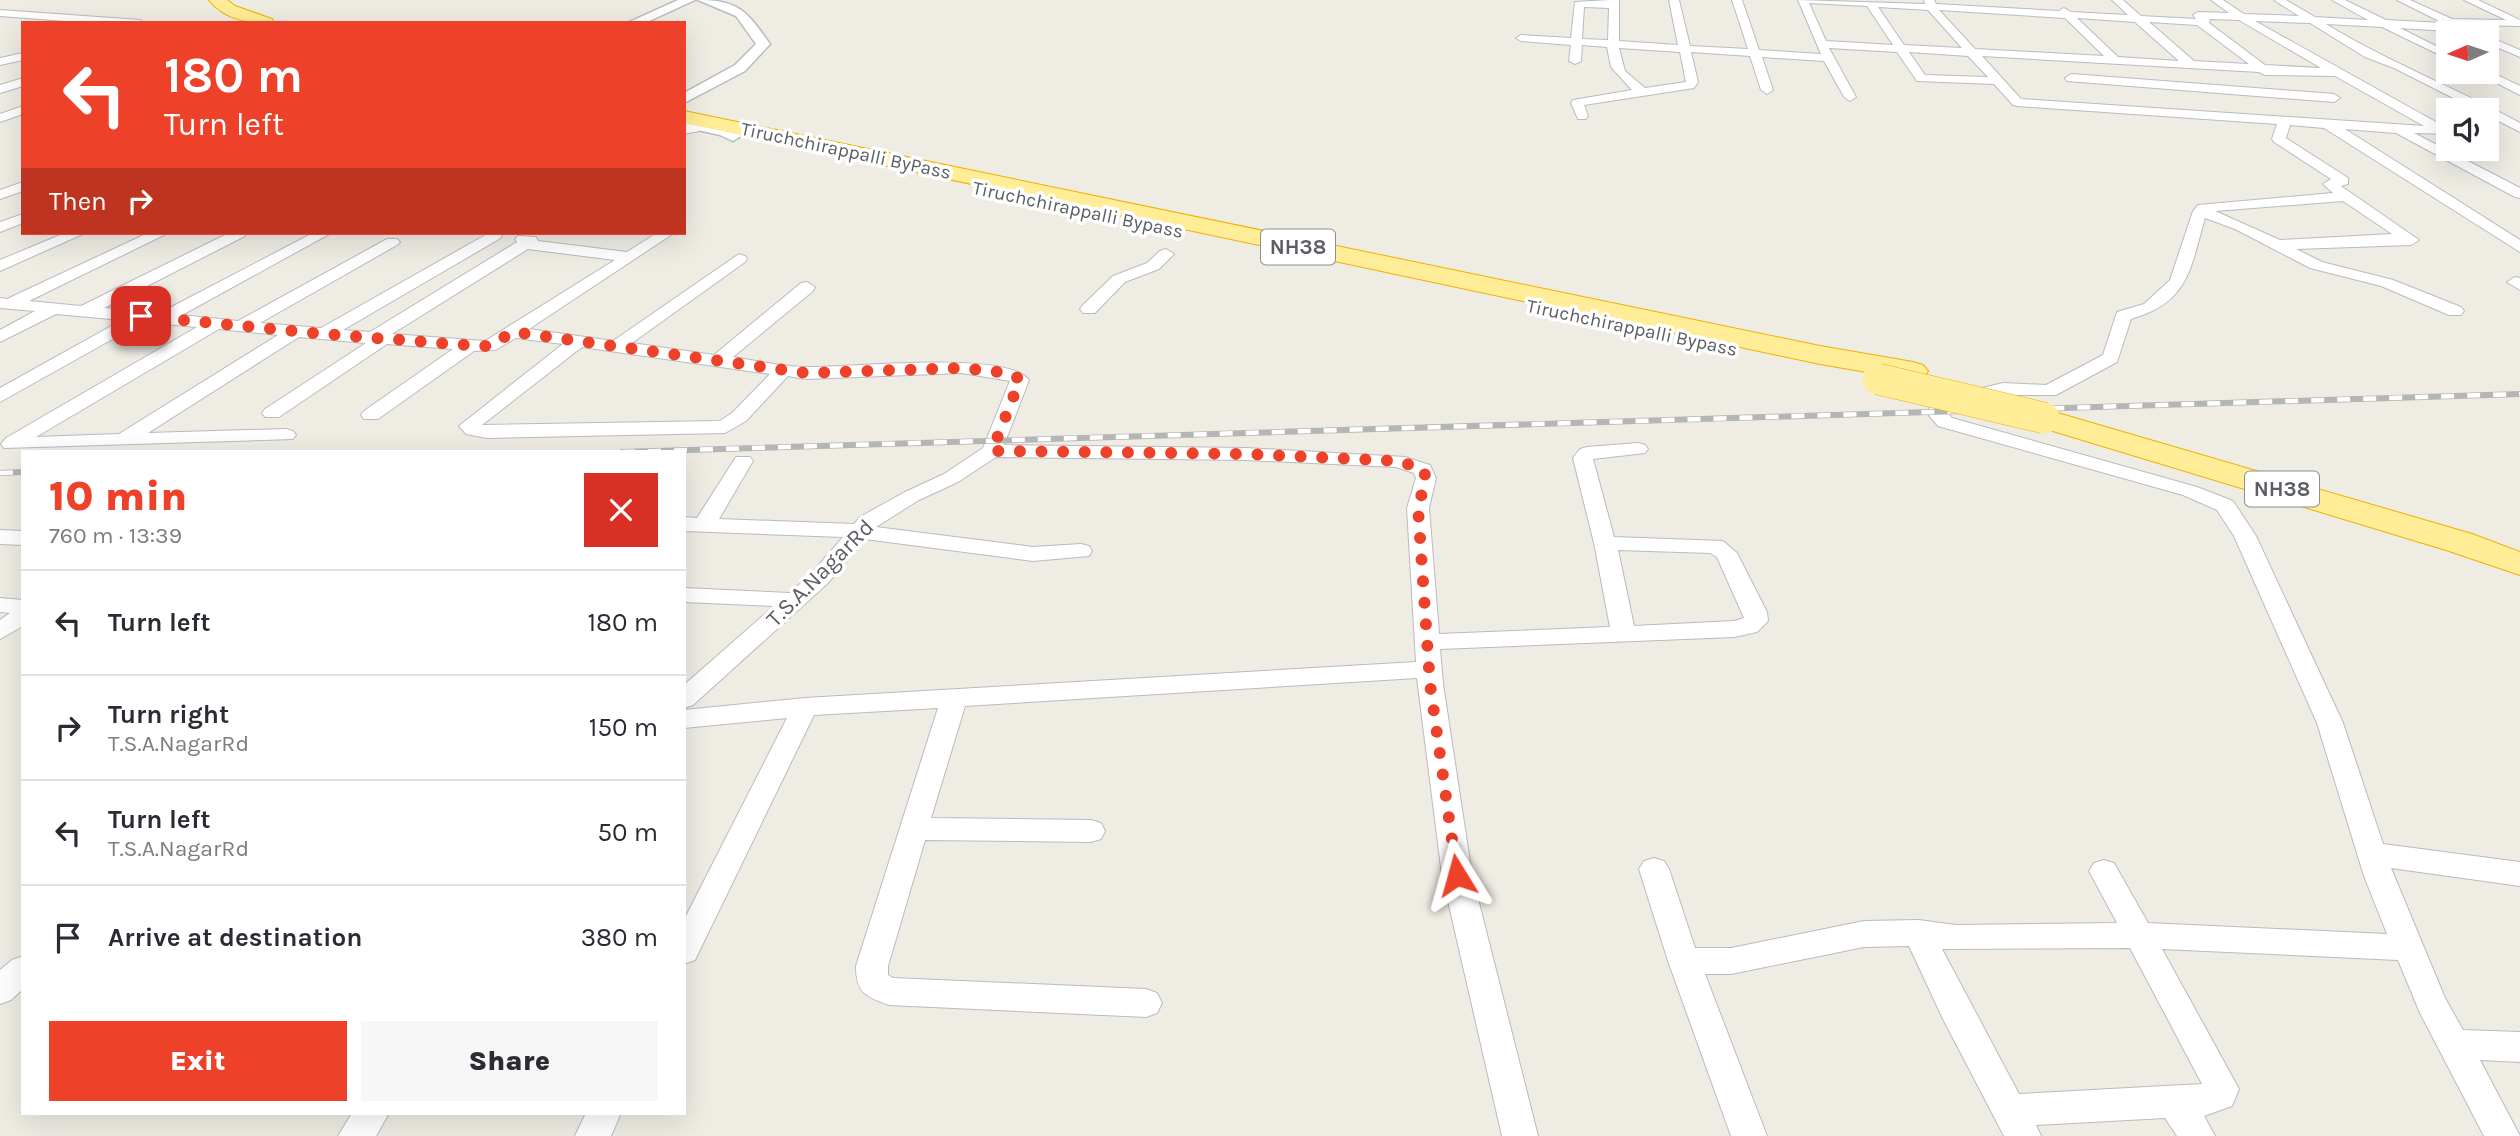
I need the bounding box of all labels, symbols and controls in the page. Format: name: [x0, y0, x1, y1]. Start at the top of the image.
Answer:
north arrow: [2436, 21, 2499, 84]
map controls: [2436, 21, 2499, 161]
text: 180 m: [164, 47, 303, 104]
icon: left: [49, 49, 140, 140]
button: sound: [2436, 98, 2499, 161]
text: Turn left: [164, 106, 284, 143]
street label: Tiruchchirappalli ByPass: [739, 118, 953, 184]
street label: Tiruchchirappalli Bypass: [971, 177, 1185, 243]
icon: right: [121, 182, 159, 220]
text: Then: [49, 186, 107, 217]
road number: NH38: [1261, 230, 1335, 264]
pin: [111, 286, 171, 346]
street label: Tiruchchirappalli Bypass: [1525, 295, 1739, 361]
icon: arrive: [122, 297, 160, 335]
text: 10 min: [49, 471, 187, 521]
road number: NH38: [2245, 472, 2319, 506]
button: close: [584, 473, 658, 547]
street label: T.S.A.NagarRd: [761, 514, 879, 632]
text: 760 m · 13:39: [49, 522, 182, 549]
icon: left: [49, 604, 87, 642]
text: Turn left: [108, 607, 210, 638]
text: 180 m: [588, 607, 658, 638]
text: Turn right: [108, 699, 229, 730]
icon: right: [49, 709, 87, 747]
text: 150 m: [589, 712, 658, 743]
text: T.S.A.NagarRd: [108, 730, 249, 757]
text: Turn left: [108, 804, 210, 835]
icon: left: [49, 814, 87, 852]
text: 50 m: [597, 817, 658, 848]
text: T.S.A.NagarRd: [108, 835, 249, 862]
position arrow: [1420, 838, 1494, 912]
icon: arrive: [49, 919, 87, 957]
text: Arrive at destination: [108, 922, 362, 953]
text: 380 m: [581, 922, 658, 953]
button: Exit: [49, 1021, 347, 1101]
button: Share: [361, 1021, 658, 1101]

